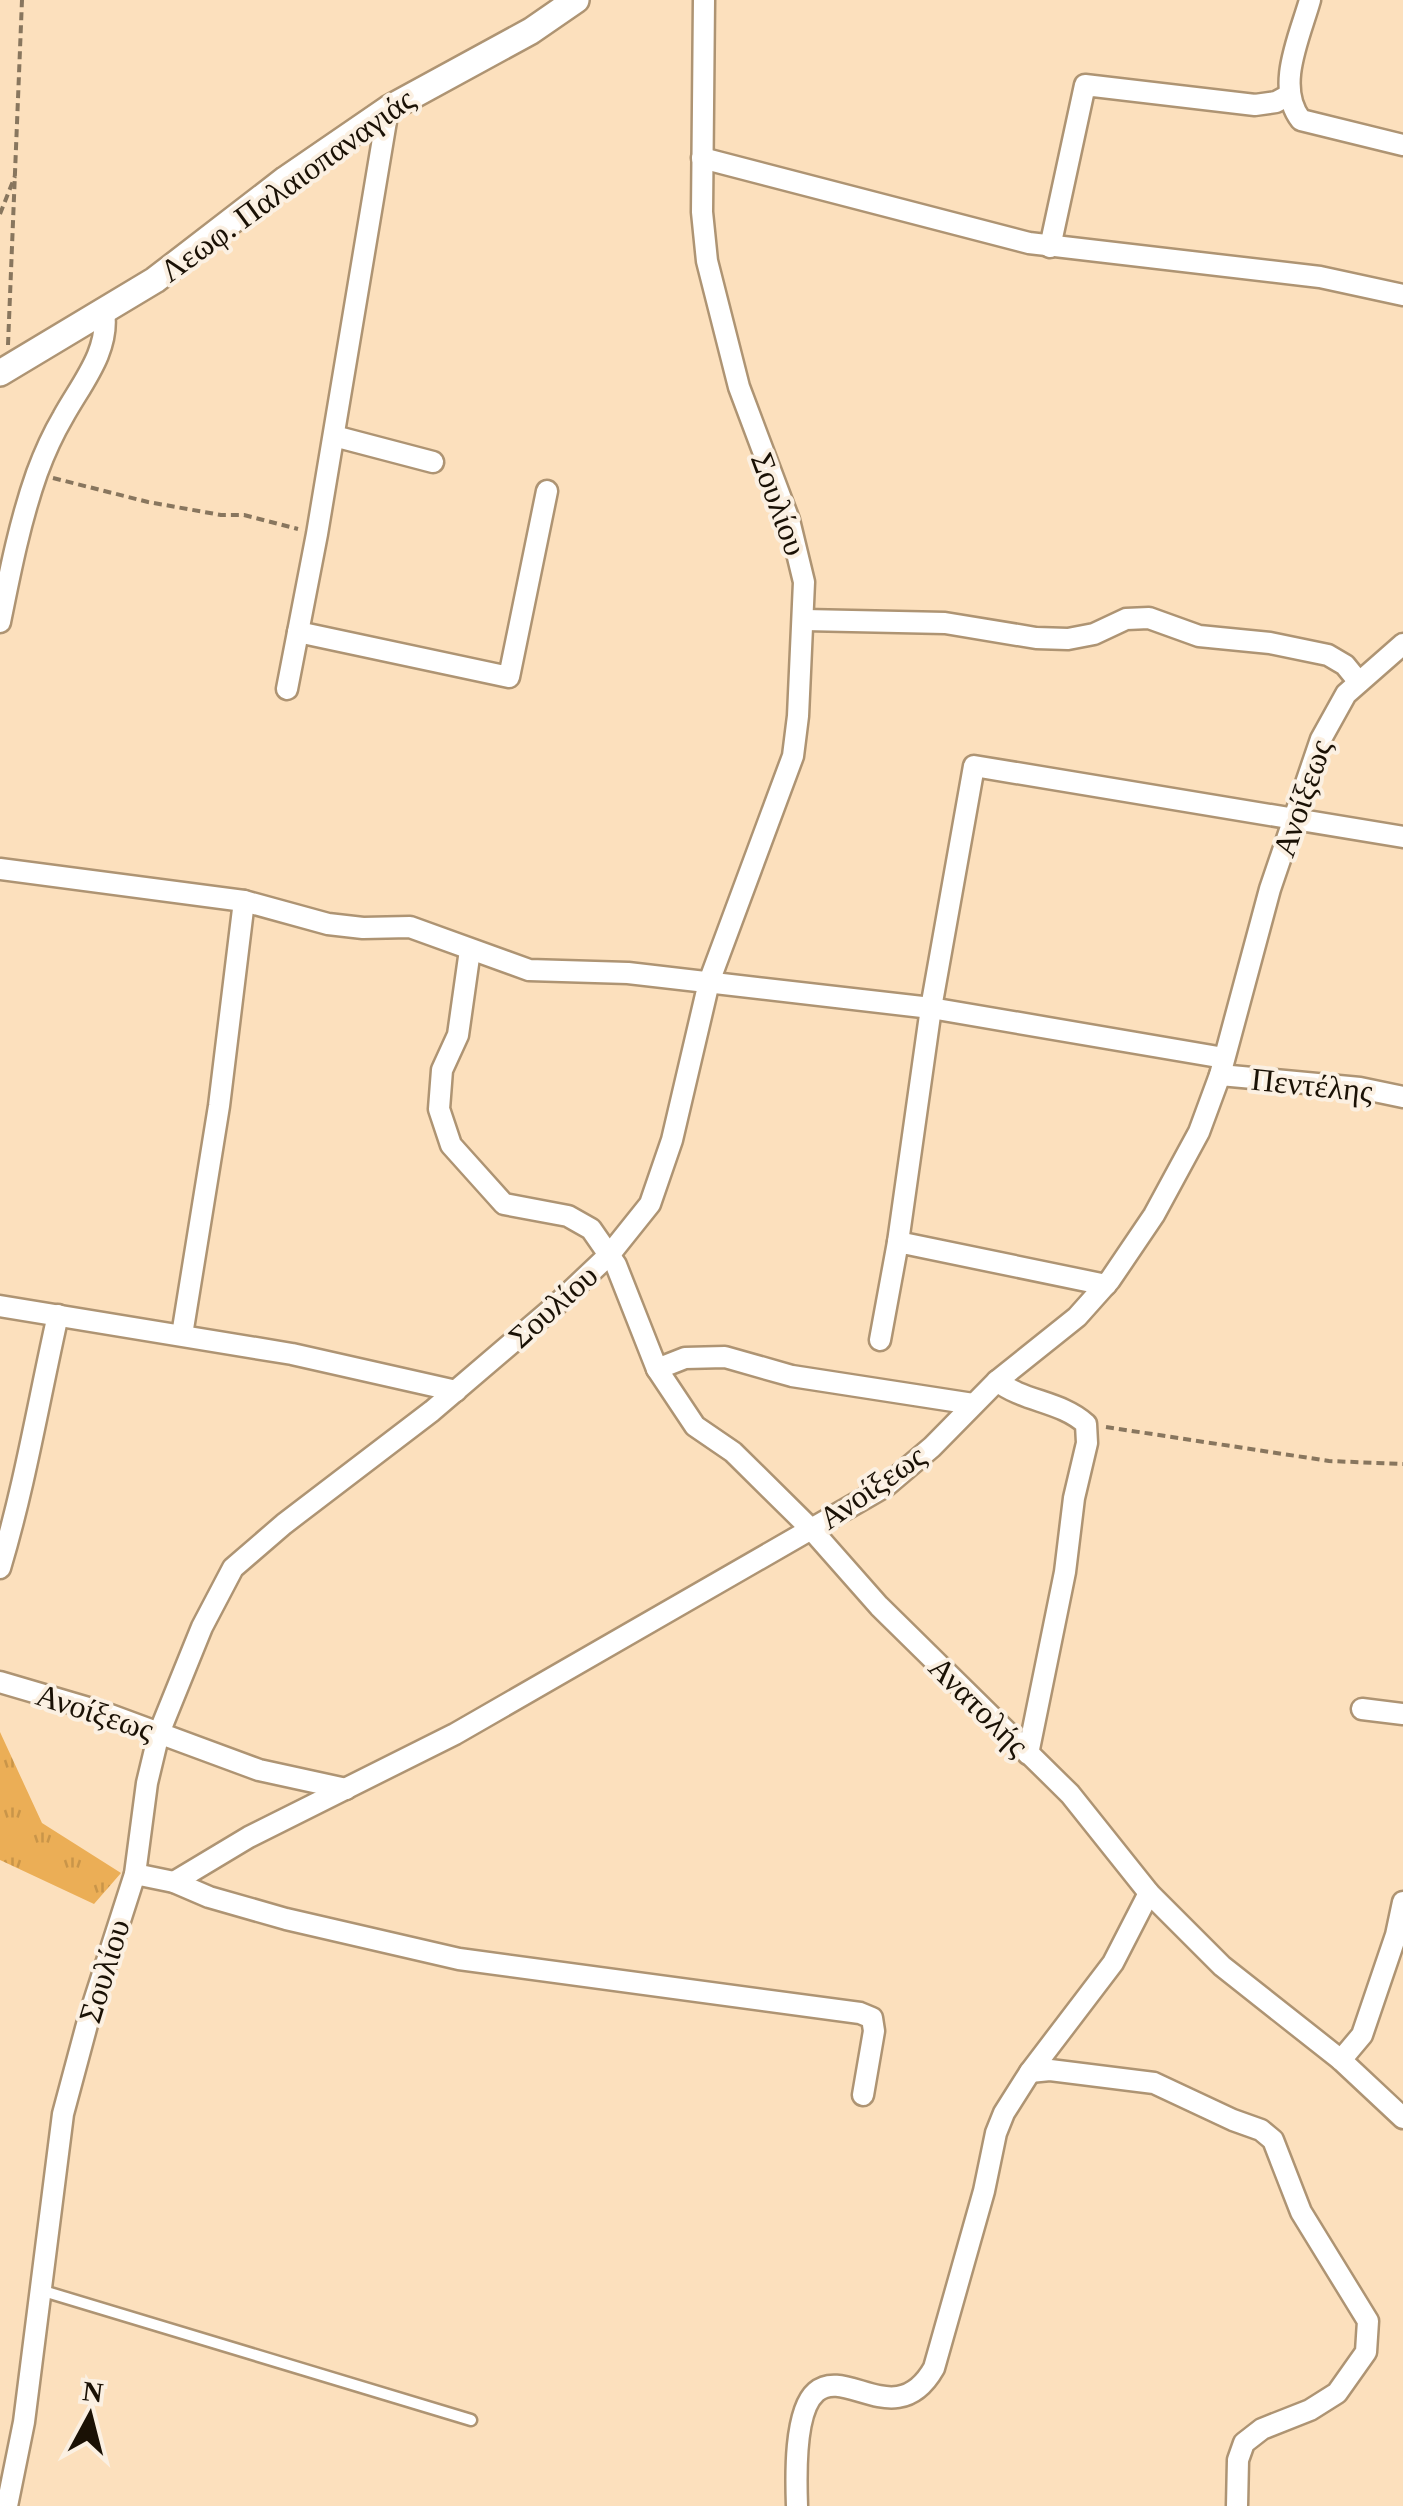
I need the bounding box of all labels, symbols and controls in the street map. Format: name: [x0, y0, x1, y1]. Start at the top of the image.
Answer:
street label: Λεωφ. Παλαιοπαναγιάς: [153, 81, 421, 289]
street label: Σουλίου: [744, 448, 814, 560]
street label: Ανοίξεως: [1265, 735, 1339, 861]
street label: Πεντέλης: [1249, 1061, 1375, 1109]
street label: Σουλίου: [501, 1257, 605, 1355]
street label: Ανοίξεως: [812, 1437, 932, 1537]
street label: Ανατολής: [922, 1649, 1036, 1763]
street label: Ανοίξεως: [32, 1676, 159, 1748]
street label: Σουλίου: [71, 1915, 137, 2027]
north arrow: [40, 2366, 140, 2466]
text: N: [81, 2375, 105, 2408]

